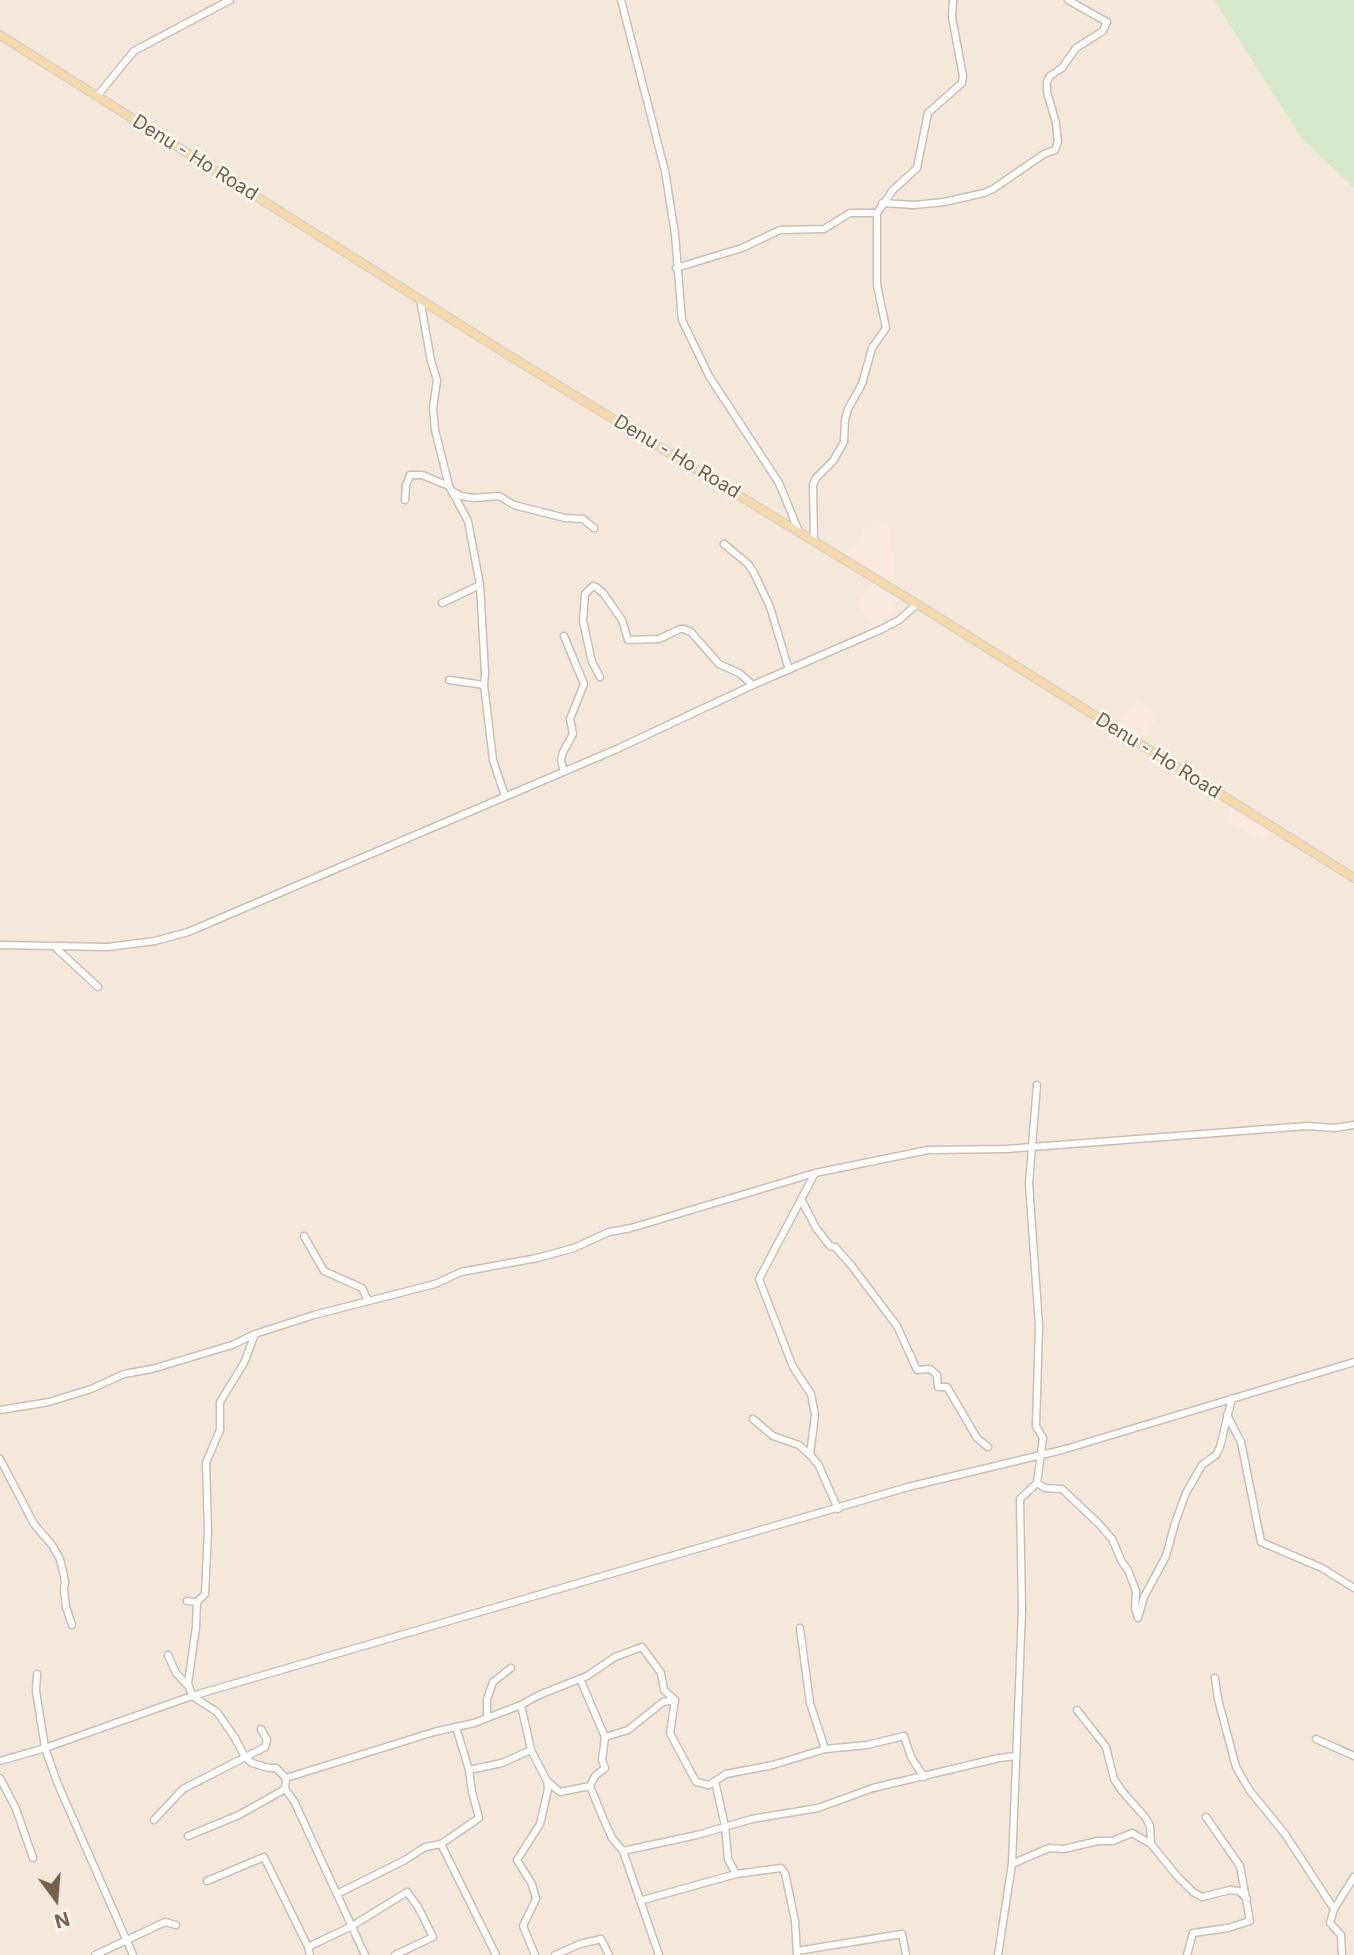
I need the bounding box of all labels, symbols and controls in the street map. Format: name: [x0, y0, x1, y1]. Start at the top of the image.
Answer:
street label: Denu - Ho Road: [128, 110, 262, 206]
street label: Denu - Ho Road: [610, 410, 744, 504]
street label: Denu - Ho Road: [1091, 708, 1225, 804]
north arrow: [21, 1864, 91, 1934]
text: N: [52, 1907, 72, 1933]

